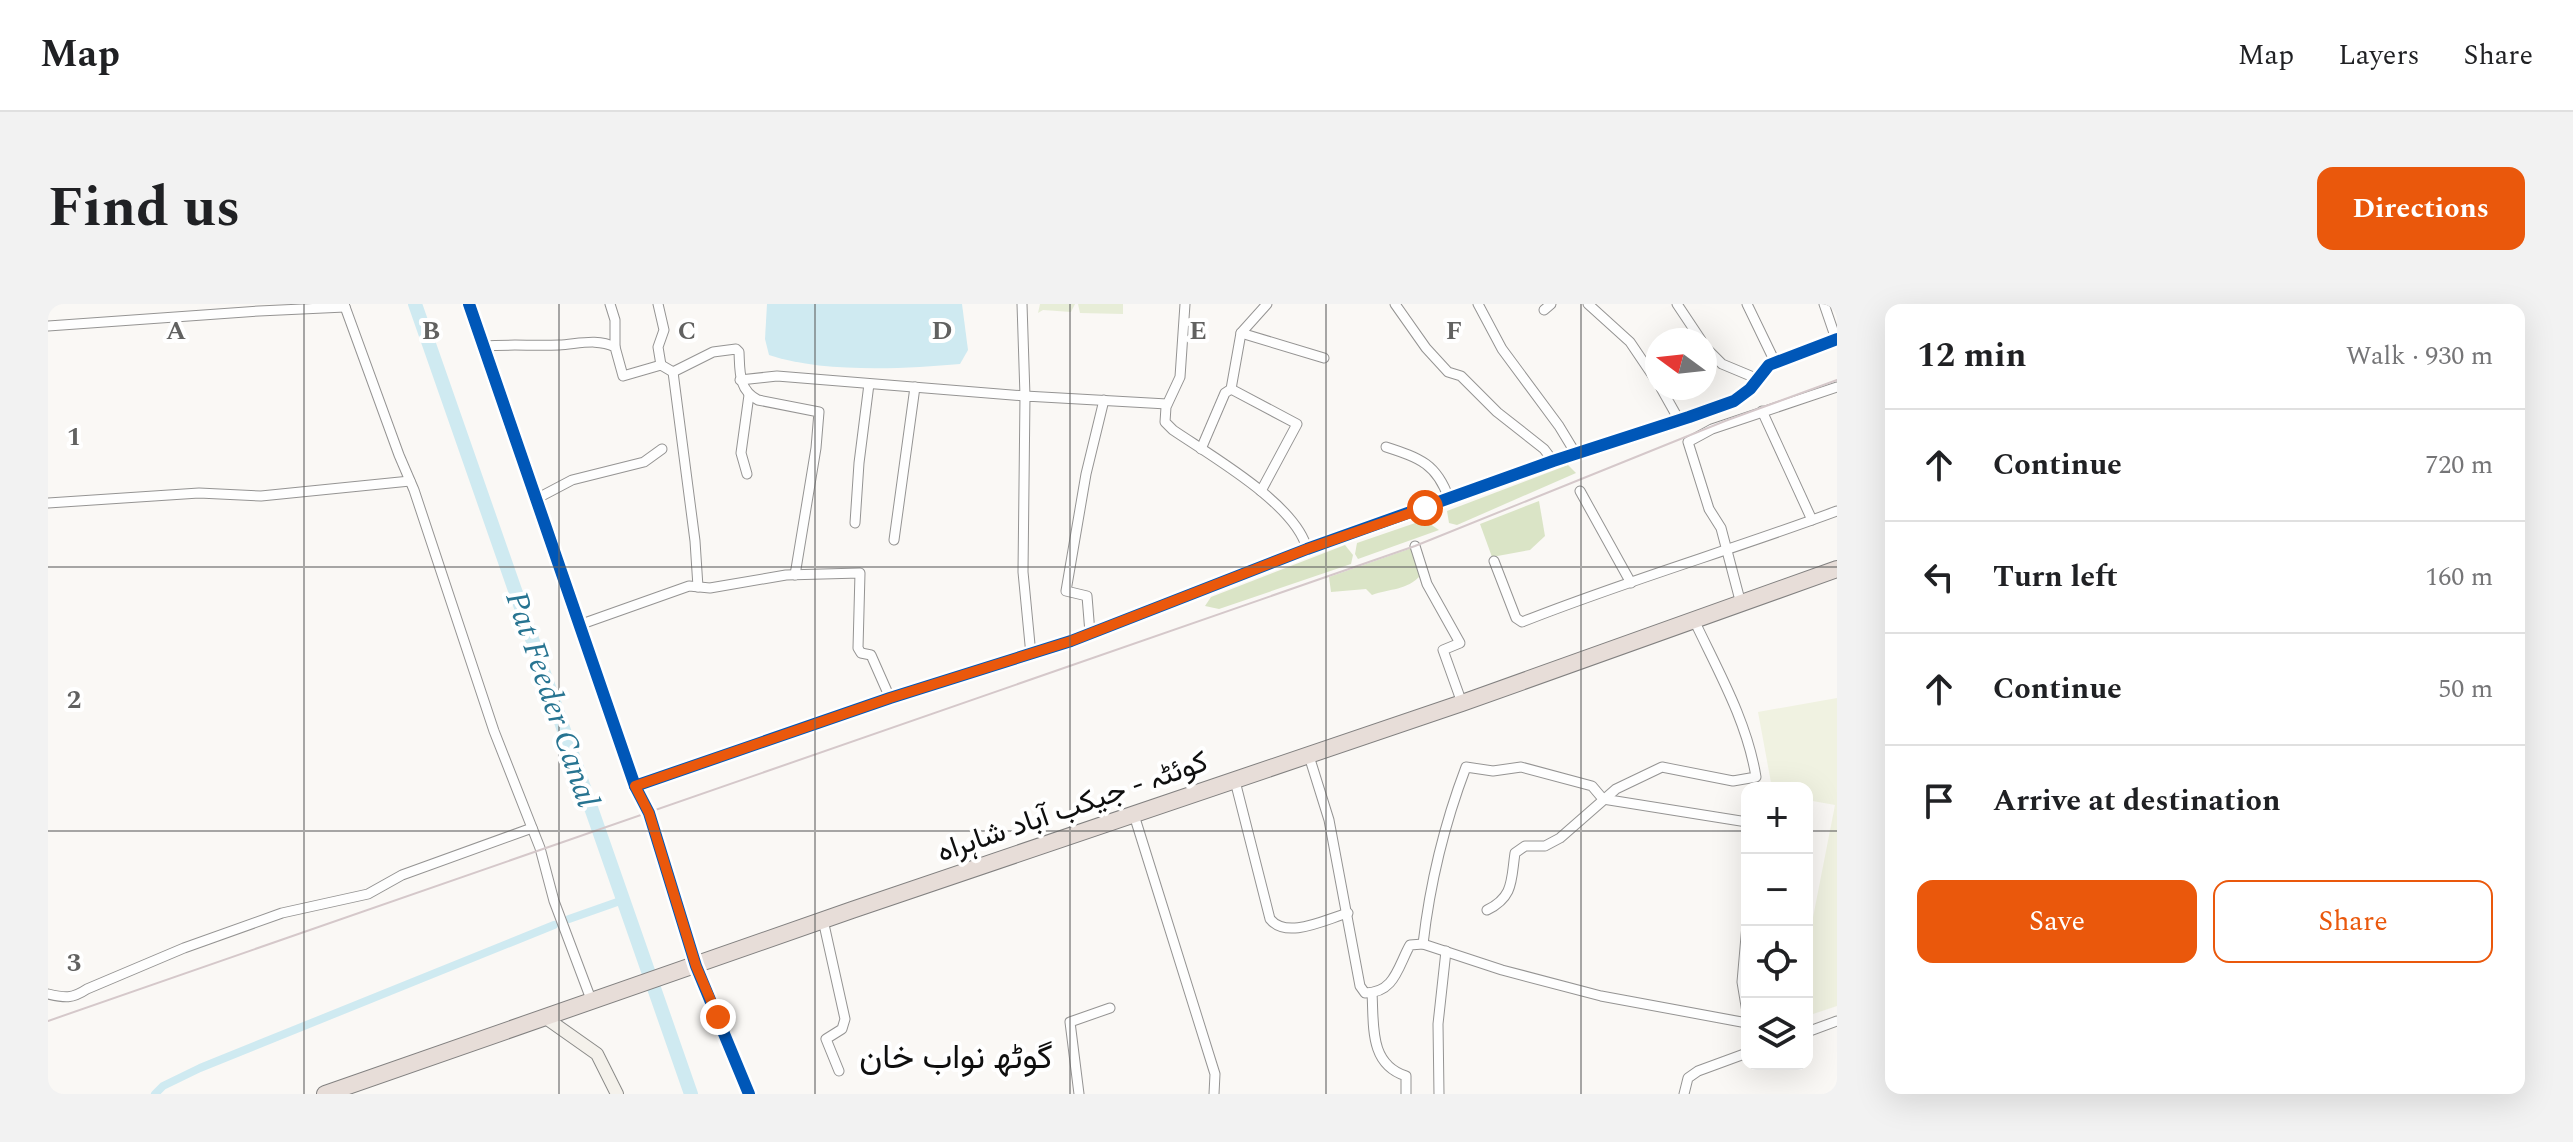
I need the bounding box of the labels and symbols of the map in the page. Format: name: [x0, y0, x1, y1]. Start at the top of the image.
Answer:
text: A: [166, 311, 186, 351]
text: B: [422, 311, 440, 351]
text: C: [678, 311, 696, 351]
text: D: [932, 311, 952, 351]
text: E: [1189, 311, 1207, 351]
text: F: [1446, 311, 1462, 351]
north arrow: [1645, 328, 1717, 400]
text: 1: [67, 417, 81, 457]
route start: [1407, 490, 1443, 526]
water label: Pat Feeder Canal: [492, 585, 612, 814]
text: 2: [67, 680, 81, 720]
street label: کوئٹہ - جیکب آباد شاہراہ: [931, 739, 1214, 875]
text: 3: [67, 943, 81, 983]
route end: [700, 999, 736, 1035]
district label: گوٹھ نواب خان: [859, 1032, 1053, 1084]

